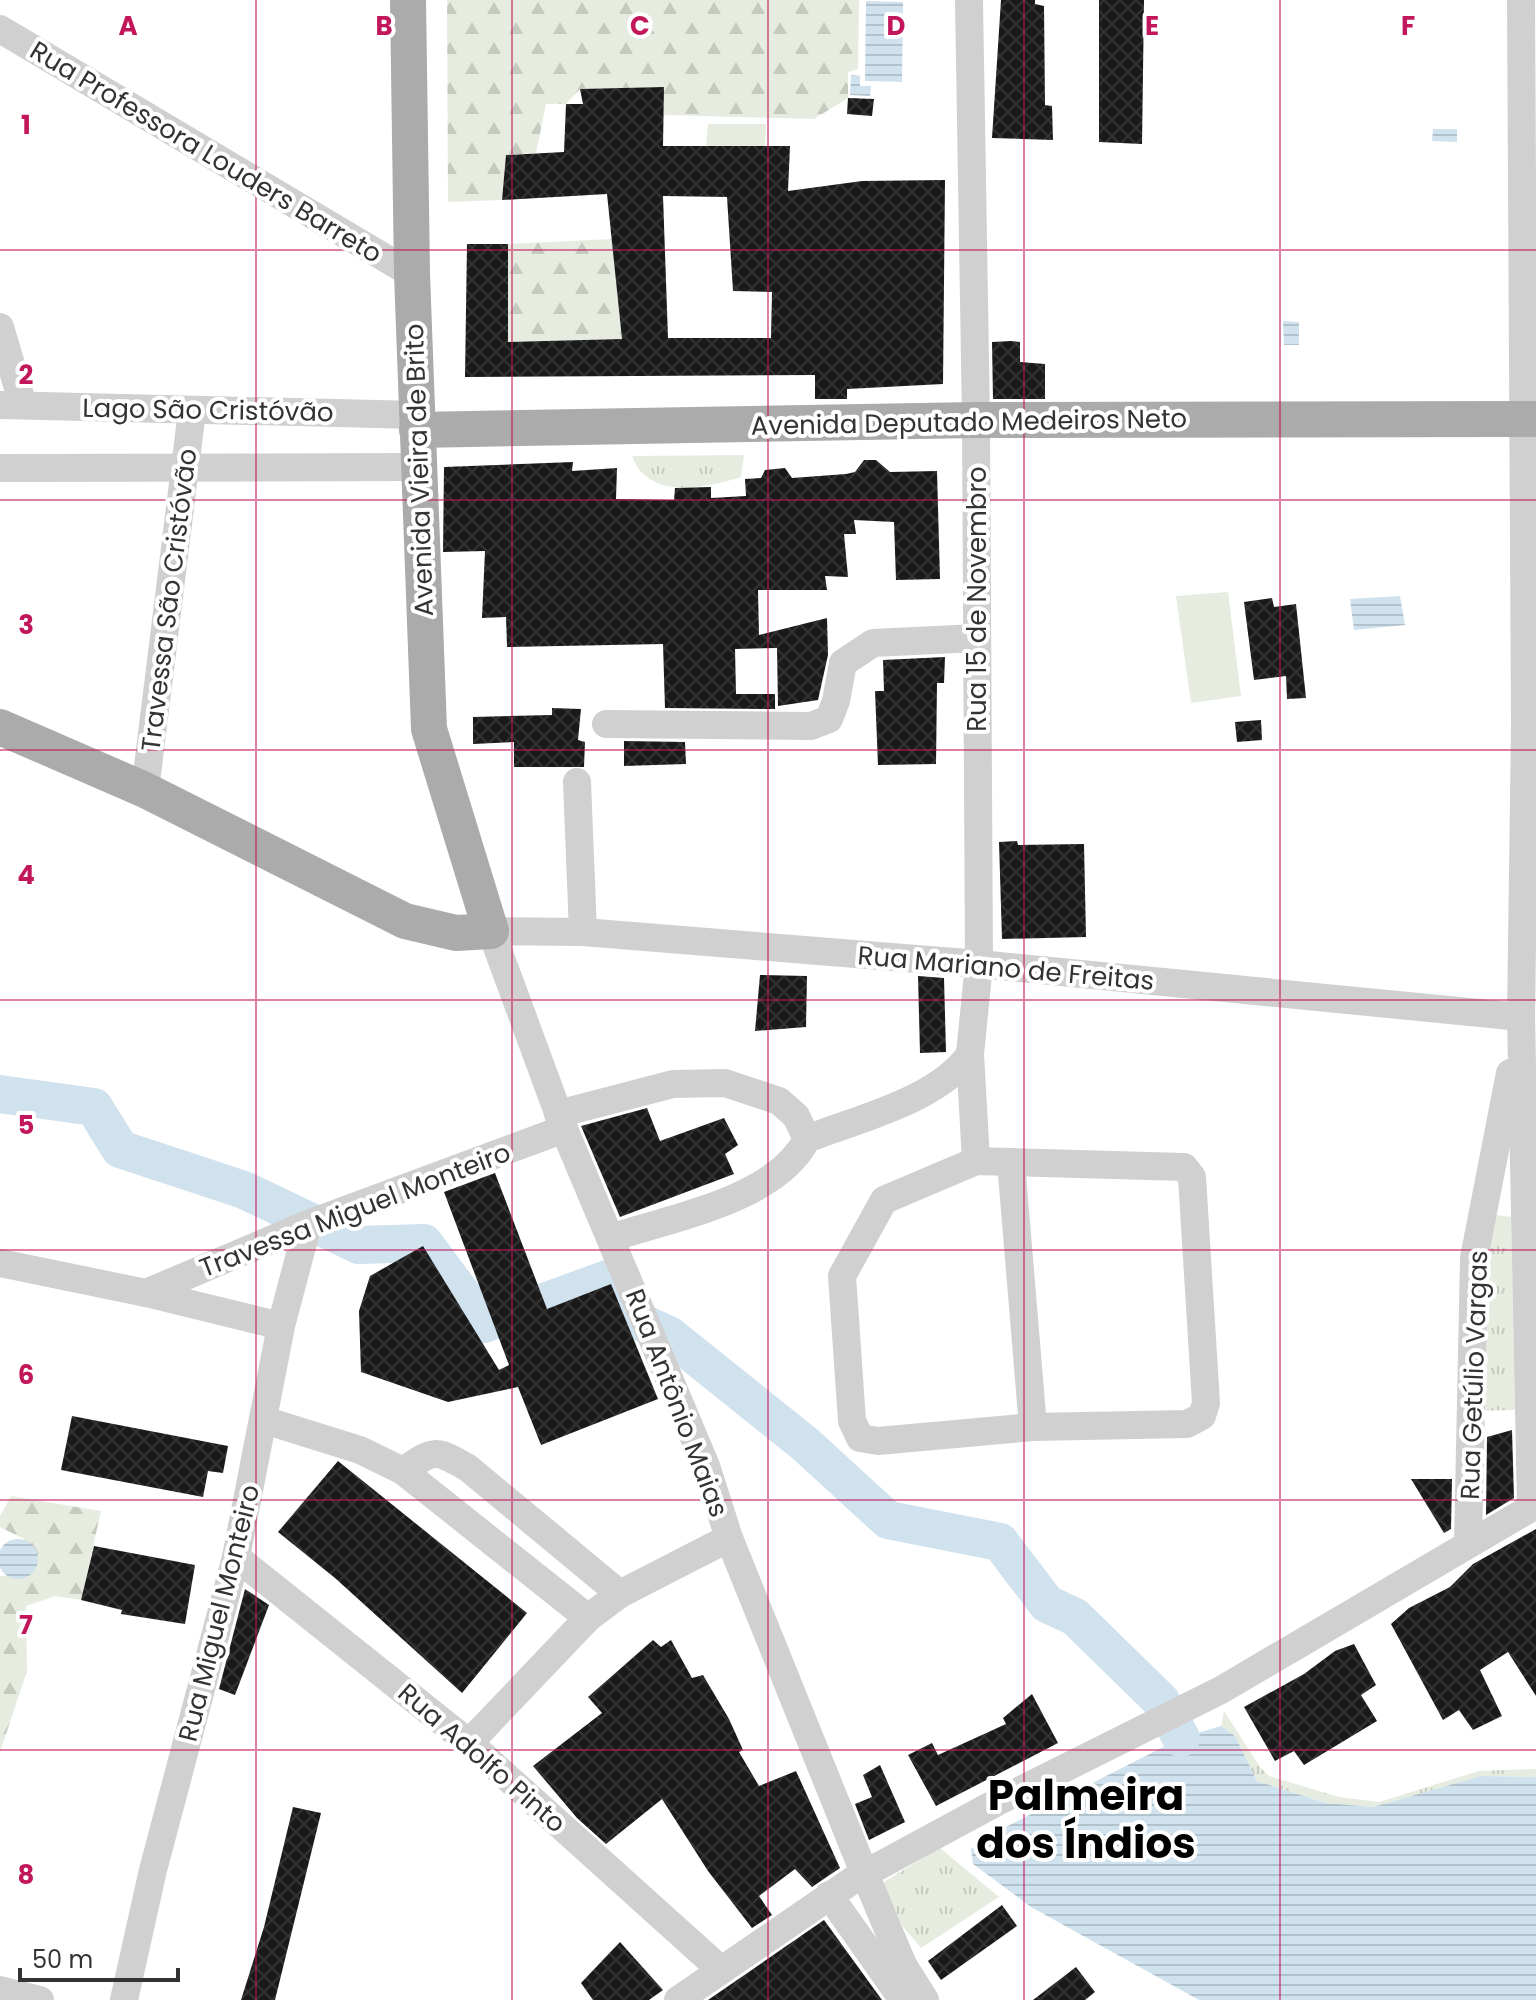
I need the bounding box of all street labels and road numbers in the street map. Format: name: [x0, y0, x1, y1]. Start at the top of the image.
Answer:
street label: Rua Professora Louders Barreto: [23, 32, 389, 272]
street label: Avenida Vieira de Brito: [396, 323, 442, 617]
street label: Lago São Cristóvão: [82, 390, 334, 430]
street label: Avenida Deputado Medeiros Neto: [751, 400, 1187, 444]
street label: Travessa São Cristóvão: [133, 447, 205, 753]
street label: Rua 15 de Novembro: [959, 466, 995, 732]
street label: Rua Mariano de Freitas: [856, 937, 1156, 999]
street label: Travessa Miguel Monteiro: [194, 1134, 516, 1286]
street label: Rua Getúlio Vargas: [1452, 1250, 1496, 1500]
street label: Rua Antônio Maias: [617, 1284, 737, 1522]
street label: Rua Miguel Monteiro: [170, 1481, 268, 1745]
street label: Rua Adolfo Pinto: [390, 1675, 574, 1841]

